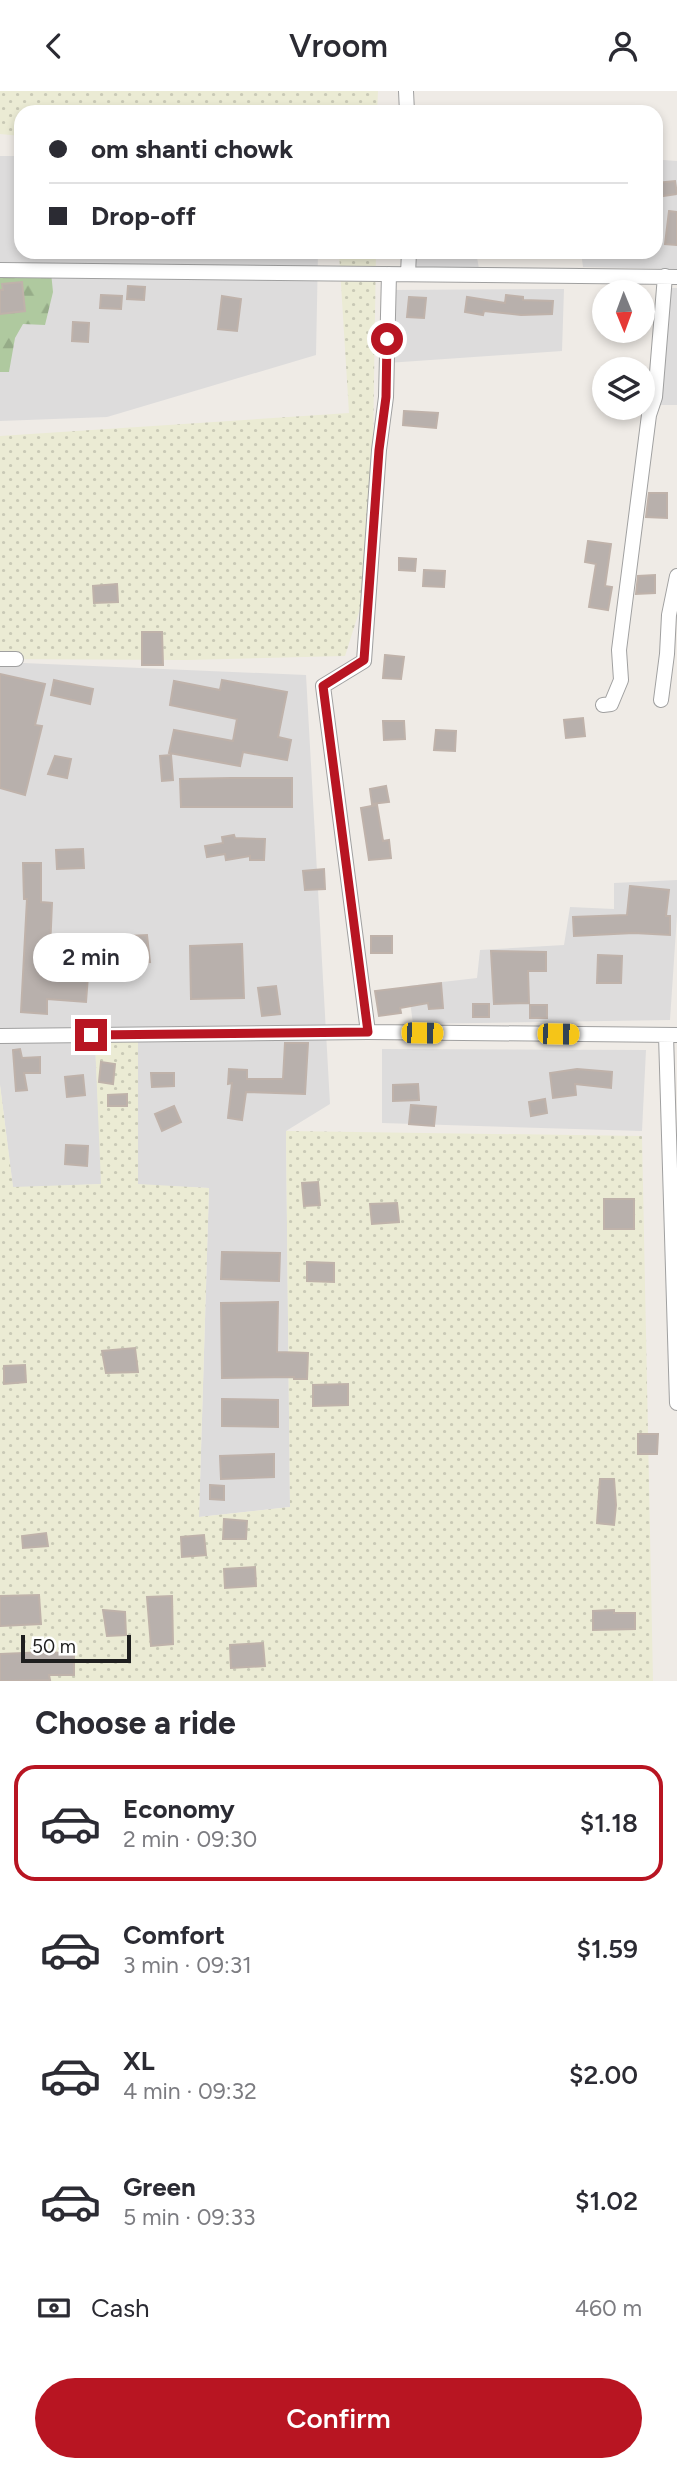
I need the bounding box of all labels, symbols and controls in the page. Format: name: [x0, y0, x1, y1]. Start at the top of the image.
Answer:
icon: back: [35, 27, 73, 65]
text: Vroom: [289, 27, 388, 65]
icon: person: [604, 27, 642, 65]
text: om shanti chowk: [91, 133, 293, 165]
text: Drop-off: [91, 200, 196, 232]
north arrow: [592, 280, 654, 343]
map controls: [592, 280, 655, 420]
route start: [371, 323, 403, 355]
button: layers: [592, 357, 655, 420]
callout: 2 min: [33, 933, 149, 983]
text: 2 min: [62, 943, 120, 971]
route end: [75, 1019, 107, 1051]
car: [401, 1022, 444, 1044]
car: [537, 1023, 580, 1045]
scale bar: [21, 1632, 131, 1664]
text: 50 m: [32, 1635, 76, 1658]
text: Choose a ride: [35, 1704, 236, 1742]
icon: car: [39, 1792, 102, 1855]
text: Economy: [123, 1793, 235, 1825]
text: $1.18: [580, 1807, 638, 1839]
text: 2 min · 09:30: [123, 1825, 257, 1853]
icon: car: [39, 1918, 102, 1981]
text: Comfort: [123, 1919, 225, 1951]
text: $1.59: [577, 1933, 638, 1965]
text: 3 min · 09:31: [123, 1951, 252, 1979]
icon: car: [39, 2044, 102, 2107]
text: XL: [123, 2045, 155, 2077]
text: $2.00: [569, 2059, 638, 2091]
text: 4 min · 09:32: [123, 2077, 257, 2105]
icon: car: [39, 2170, 102, 2233]
text: Green: [123, 2171, 196, 2203]
text: $1.02: [575, 2185, 638, 2217]
text: 5 min · 09:33: [123, 2203, 255, 2231]
icon: cash: [35, 2289, 73, 2327]
text: Cash: [91, 2292, 150, 2324]
text: 460 m: [575, 2294, 642, 2322]
button: Confirm: [35, 2378, 642, 2458]

